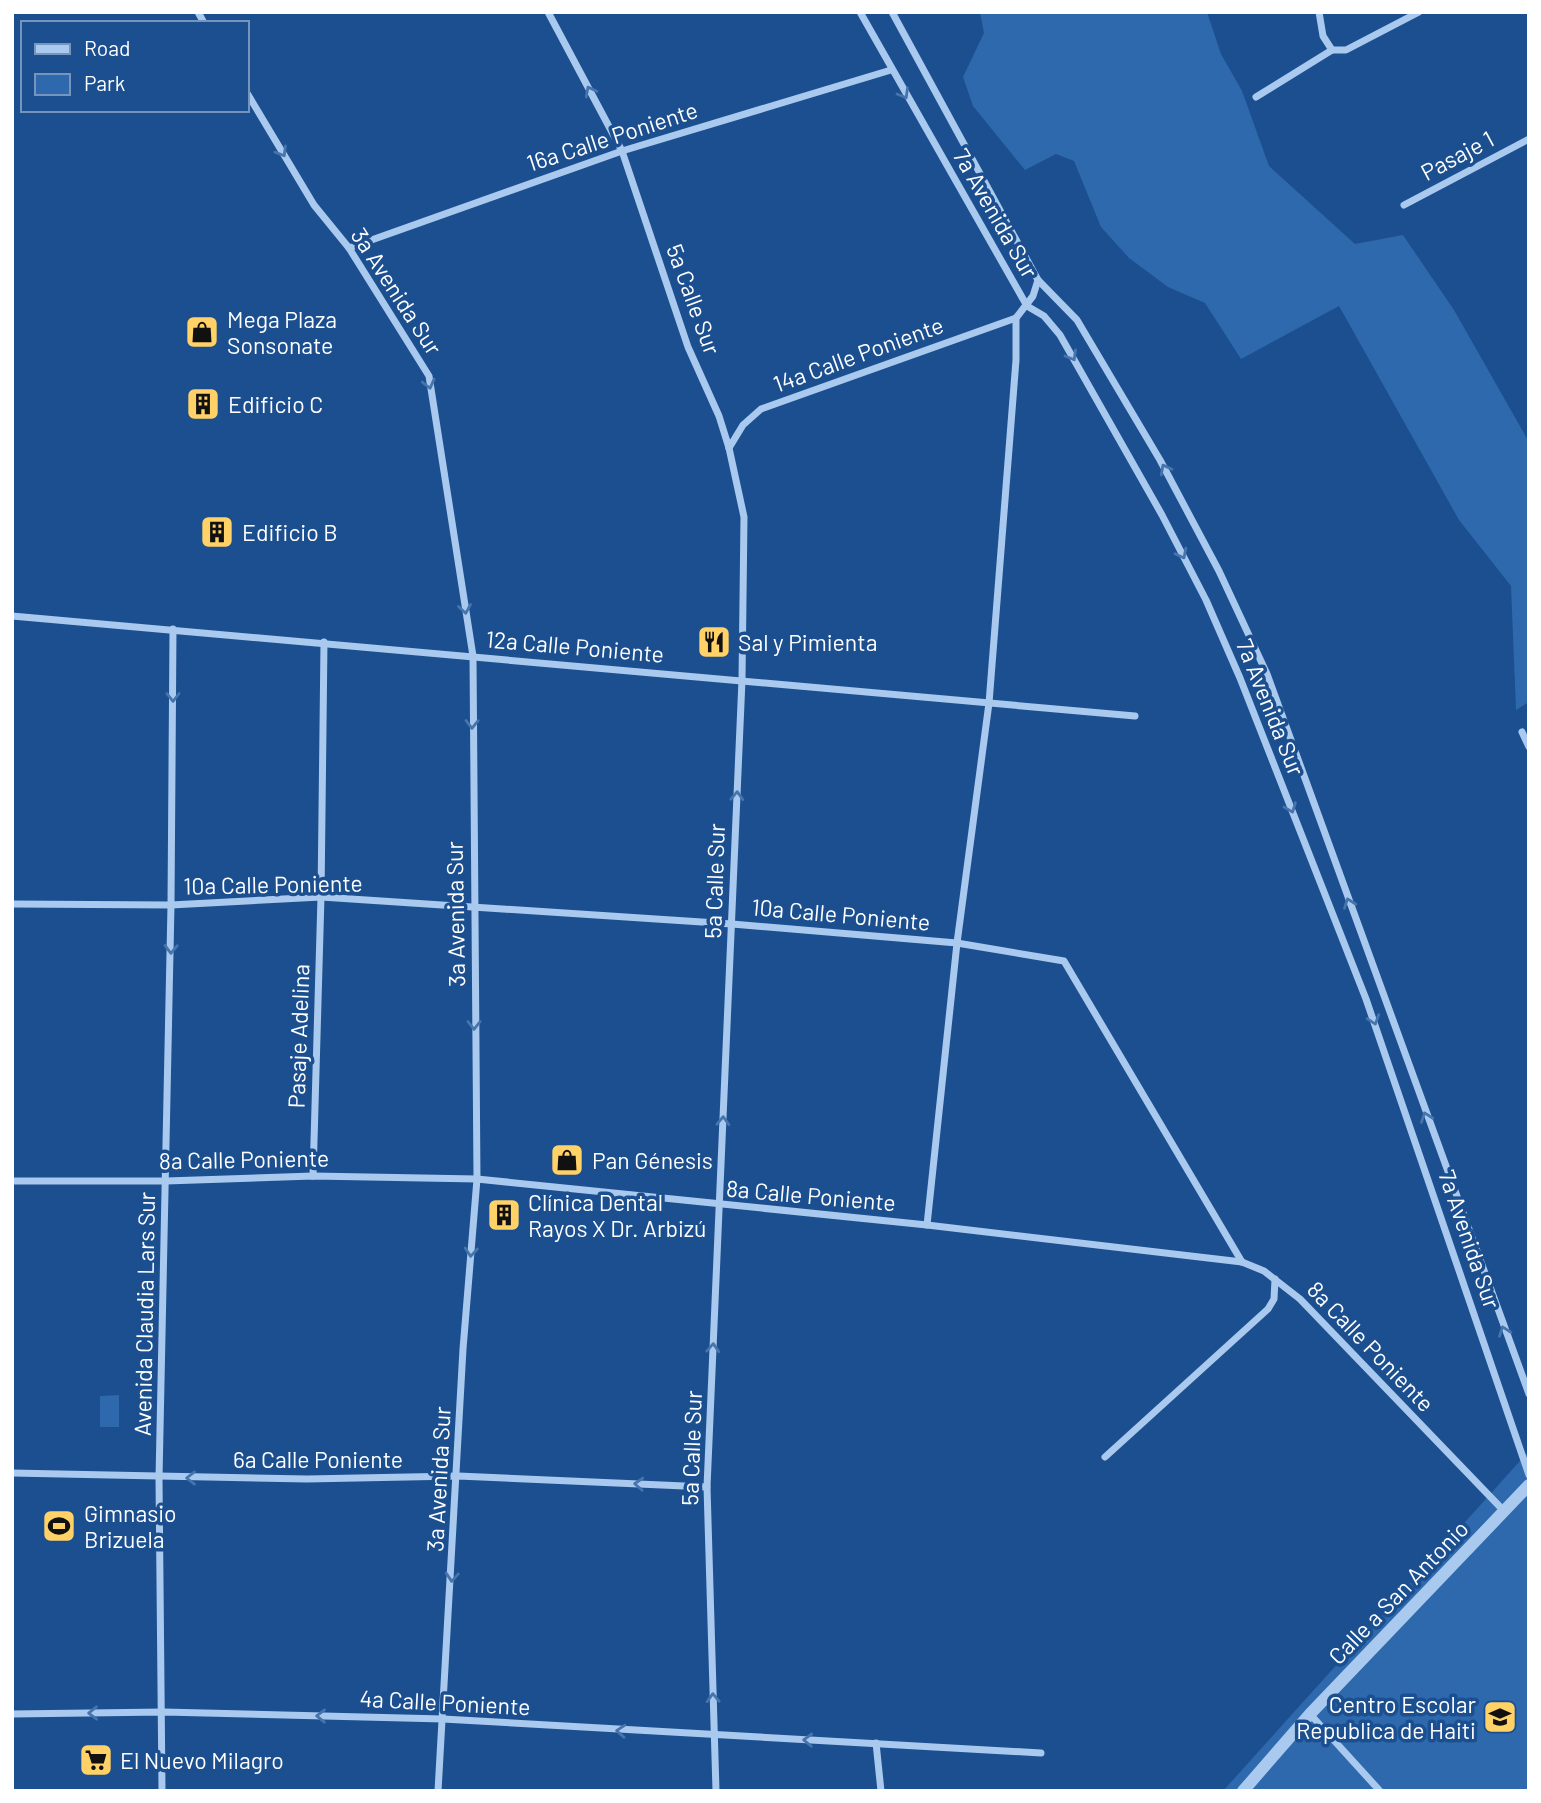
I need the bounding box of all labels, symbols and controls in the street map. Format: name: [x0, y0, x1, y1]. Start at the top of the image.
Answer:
legend: [21, 21, 248, 112]
text: Road: [84, 35, 130, 60]
text: Park: [84, 70, 125, 95]
one-way arrow: [585, 85, 598, 98]
one-way arrow: [896, 86, 909, 99]
street label: 16a Calle Poniente: [523, 95, 701, 177]
street label: Pasaje 1: [1416, 124, 1498, 186]
street label: 7a Avenida Sur: [948, 143, 1045, 283]
one-way arrow: [274, 144, 287, 157]
street label: 3a Avenida Sur: [346, 222, 449, 360]
street label: 5a Calle Sur: [661, 240, 727, 359]
place label: Mega Plaza Sonsonate: [227, 305, 337, 359]
street label: 14a Calle Poniente: [769, 310, 947, 398]
shop icon: Mega Plaza Sonsonate: [183, 313, 221, 351]
one-way arrow: [1063, 348, 1076, 361]
one-way arrow: [421, 378, 435, 390]
building icon: Edificio C: [184, 385, 222, 423]
place label: Edificio C: [228, 390, 323, 418]
one-way arrow: [1159, 464, 1173, 476]
building icon: Edificio B: [198, 513, 236, 551]
place label: Edificio B: [242, 518, 338, 546]
one-way arrow: [1174, 547, 1188, 559]
one-way arrow: [457, 603, 472, 615]
restaurant icon: Sal y Pimienta: [695, 623, 733, 661]
street label: 12a Calle Poniente: [485, 624, 665, 668]
place label: Sal y Pimienta: [738, 628, 877, 656]
street label: 7a Avenida Sur: [1231, 635, 1311, 780]
one-way arrow: [165, 692, 181, 703]
one-way arrow: [464, 719, 480, 730]
one-way arrow: [730, 790, 745, 801]
one-way arrow: [1283, 802, 1297, 814]
street label: 5a Calle Sur: [698, 822, 730, 939]
street label: 3a Avenida Sur: [440, 840, 470, 987]
street label: 10a Calle Poniente: [183, 868, 363, 900]
street label: 10a Calle Poniente: [750, 892, 932, 936]
one-way arrow: [1343, 897, 1357, 909]
one-way arrow: [163, 944, 178, 955]
street label: Pasaje Adelina: [281, 963, 315, 1109]
one-way arrow: [1365, 1014, 1379, 1026]
one-way arrow: [467, 1020, 482, 1031]
one-way arrow: [1420, 1111, 1434, 1123]
one-way arrow: [716, 1115, 731, 1126]
shop icon: Pan Génesis: [548, 1141, 586, 1179]
street label: 8a Calle Poniente: [159, 1144, 329, 1174]
place label: Pan Génesis: [592, 1146, 713, 1174]
street label: 7a Avenida Sur: [1433, 1166, 1507, 1313]
street label: 8a Calle Poniente: [725, 1174, 897, 1216]
place label: Clínica Dental Rayos X Dr. Arbizú: [528, 1188, 706, 1242]
street label: Avenida Claudia Lars Sur: [128, 1191, 160, 1436]
building icon: Clínica Dental Rayos X Dr. Arbizú: [485, 1196, 523, 1234]
one-way arrow: [464, 1247, 479, 1258]
street label: 8a Calle Poniente: [1302, 1275, 1440, 1417]
one-way arrow: [1498, 1325, 1512, 1337]
one-way arrow: [706, 1343, 721, 1354]
street label: 5a Calle Sur: [675, 1389, 707, 1506]
street label: 3a Avenida Sur: [420, 1405, 456, 1552]
street label: 6a Calle Poniente: [233, 1445, 403, 1473]
one-way arrow: [185, 1470, 196, 1486]
one-way arrow: [633, 1477, 644, 1492]
place label: Gimnasio Brizuela: [84, 1499, 177, 1553]
sports icon: Gimnasio Brizuela: [40, 1507, 78, 1545]
street label: Calle a San Antonio: [1322, 1514, 1474, 1670]
one-way arrow: [444, 1572, 459, 1583]
street label: 4a Calle Poniente: [359, 1684, 531, 1720]
place label: Centro Escolar Republica de Haiti: [1296, 1690, 1477, 1744]
one-way arrow: [705, 1692, 721, 1703]
school or university icon: Centro Escolar Republica de Haiti: [1481, 1698, 1519, 1736]
one-way arrow: [88, 1705, 98, 1721]
one-way arrow: [315, 1708, 326, 1724]
one-way arrow: [616, 1724, 627, 1739]
one-way arrow: [802, 1733, 813, 1748]
supermarket icon: El Nuevo Milagro: [77, 1741, 115, 1779]
place label: El Nuevo Milagro: [120, 1746, 284, 1774]

